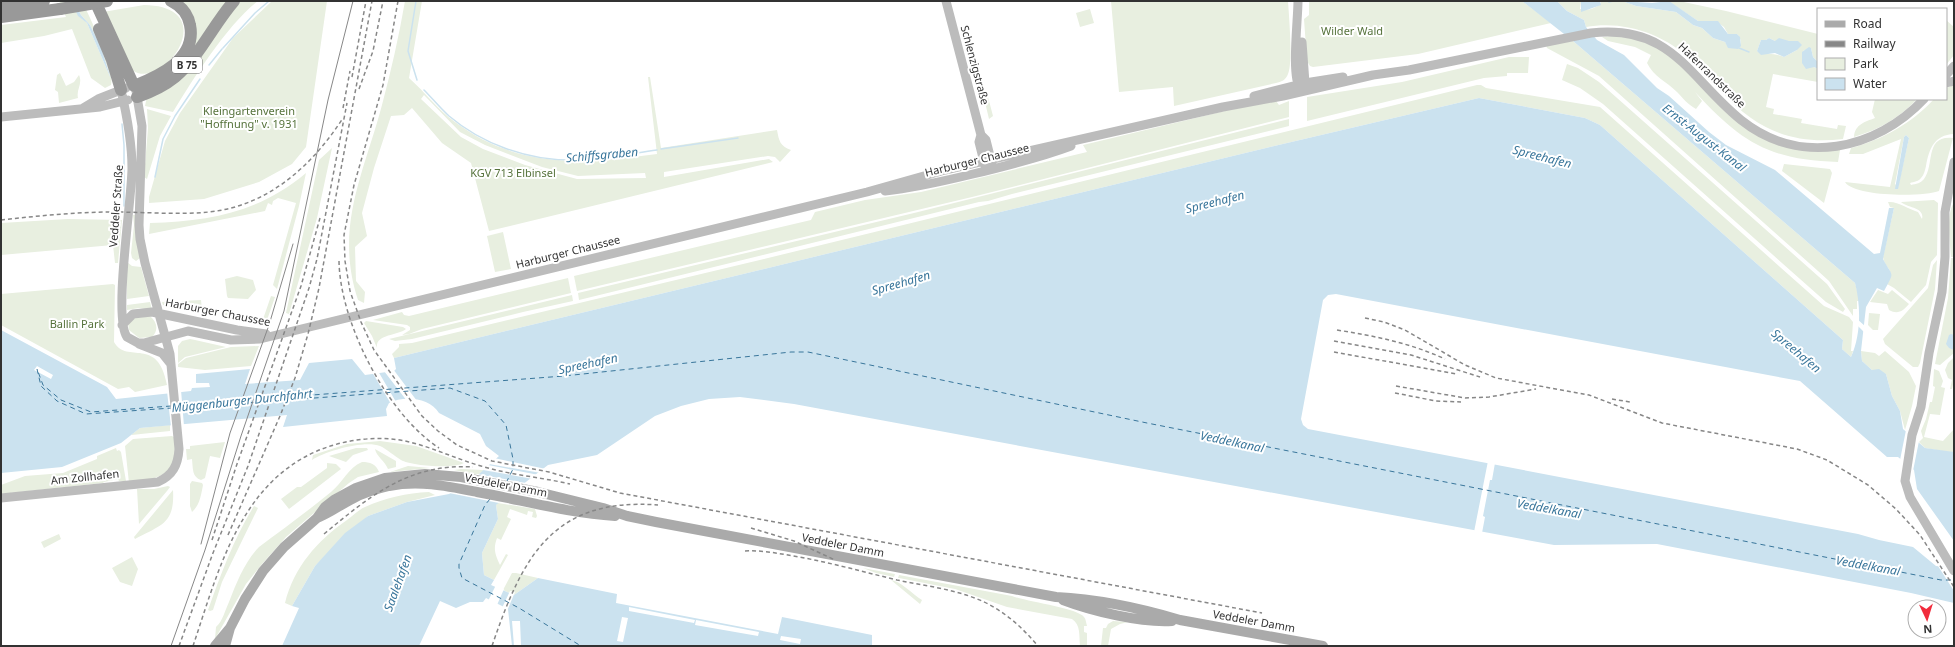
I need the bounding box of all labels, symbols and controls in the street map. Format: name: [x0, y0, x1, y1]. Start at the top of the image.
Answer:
legend: [1817, 8, 1947, 100]
text: Road: [1853, 15, 1882, 32]
park label: Wilder Wald: [1321, 23, 1383, 38]
street label: Schlenzigstraße: [958, 24, 993, 106]
text: Railway: [1853, 35, 1897, 52]
street label: Hafenrandstraße: [1675, 39, 1749, 111]
text: Park: [1853, 55, 1879, 72]
road number: B 75: [172, 57, 202, 73]
text: Water: [1853, 75, 1887, 92]
water label: Ernst-August-Kanal: [1659, 100, 1750, 176]
park label: Kleingartenverein "Hoffnung" v. 1931: [200, 103, 298, 131]
street label: Harburger Chaussee: [923, 139, 1031, 180]
water label: Spreehafen: [1511, 141, 1573, 172]
water label: Schiffsgraben: [565, 143, 639, 166]
street label: Veddeler Straße: [105, 164, 126, 248]
park label: KGV 713 Elbinsel: [470, 165, 556, 180]
water label: Spreehafen: [1184, 186, 1246, 217]
street label: Harburger Chaussee: [514, 231, 622, 272]
water label: Spreehafen: [870, 266, 932, 299]
street label: Harburger Chaussee: [164, 294, 272, 329]
park label: Ballin Park: [50, 316, 104, 331]
water label: Spreehafen: [1768, 325, 1825, 376]
water label: Spreehafen: [557, 349, 619, 378]
water label: Müggenburger Durchfahrt: [171, 385, 314, 416]
water label: Veddelkanal: [1199, 426, 1267, 457]
street label: Am Zollhafen: [50, 465, 120, 488]
street label: Veddeler Damm: [464, 469, 549, 500]
water label: Veddelkanal: [1516, 494, 1583, 523]
street label: Veddeler Damm: [801, 529, 886, 560]
water label: Veddelkanal: [1835, 551, 1902, 580]
water label: Saalehafen: [379, 552, 416, 614]
north arrow: [1907, 599, 1947, 639]
street label: Veddeler Damm: [1212, 606, 1297, 635]
text: N: [1923, 622, 1933, 637]

